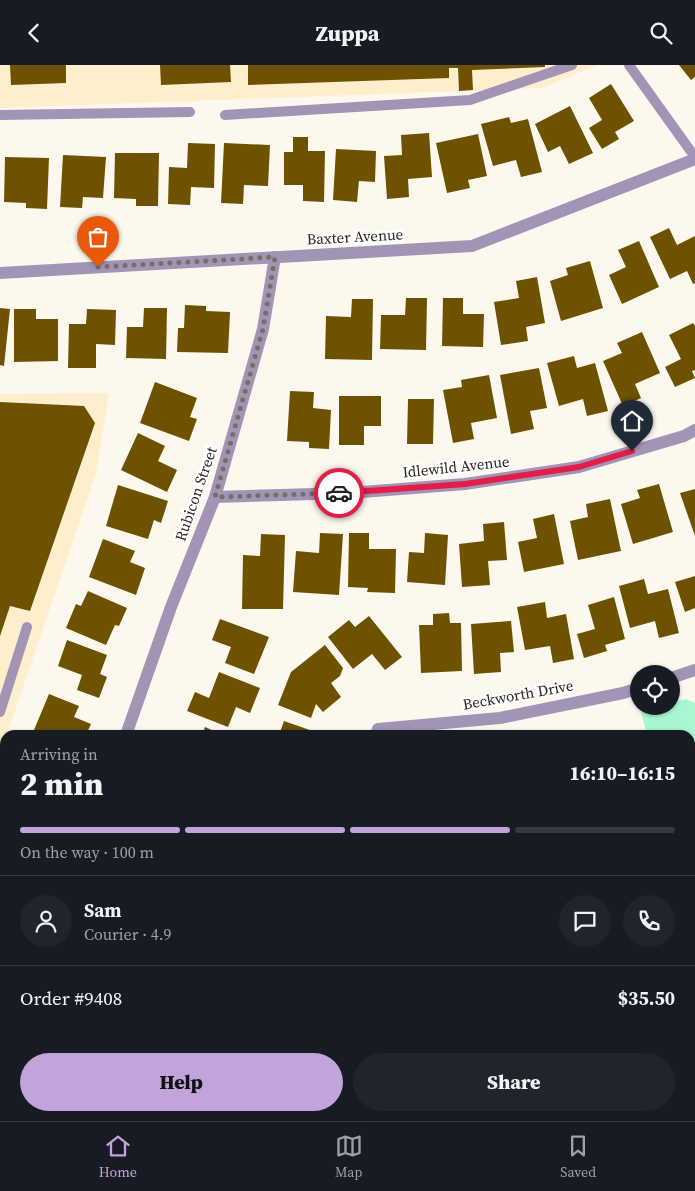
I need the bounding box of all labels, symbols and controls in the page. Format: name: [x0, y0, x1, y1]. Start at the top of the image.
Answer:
text: Zuppa: [316, 18, 379, 48]
icon: back: [20, 19, 48, 47]
icon: search: [647, 19, 675, 47]
pin: [77, 216, 119, 267]
icon: bag: [84, 223, 112, 251]
street label: Baxter Avenue: [306, 223, 404, 250]
pin: [611, 400, 653, 451]
icon: home: [618, 407, 646, 435]
street label: Rubicon Street: [170, 444, 222, 544]
street label: Idlewild Avenue: [401, 450, 511, 483]
courier: [314, 468, 364, 518]
icon: car: [325, 479, 353, 507]
map controls: [630, 665, 680, 715]
button: locate: [630, 665, 680, 715]
street label: Beckworth Drive: [461, 674, 575, 715]
text: Arriving in: [20, 743, 98, 765]
text: 16:10–16:15: [570, 760, 675, 786]
text: 2 min: [20, 762, 103, 806]
text: On the way · 100 m: [20, 841, 154, 863]
button: person: [20, 895, 72, 947]
button: chat: [559, 895, 611, 947]
button: phone: [623, 895, 675, 947]
text: Sam: [84, 897, 122, 923]
text: Courier · 4.9: [84, 923, 172, 945]
text: Order #9408: [20, 985, 122, 1011]
text: $35.50: [618, 985, 675, 1011]
button: Help: [20, 1053, 343, 1111]
button: Share: [353, 1053, 675, 1111]
tab: Home: [99, 1132, 137, 1182]
tab: Map: [335, 1132, 363, 1182]
tab: Saved: [560, 1132, 596, 1182]

